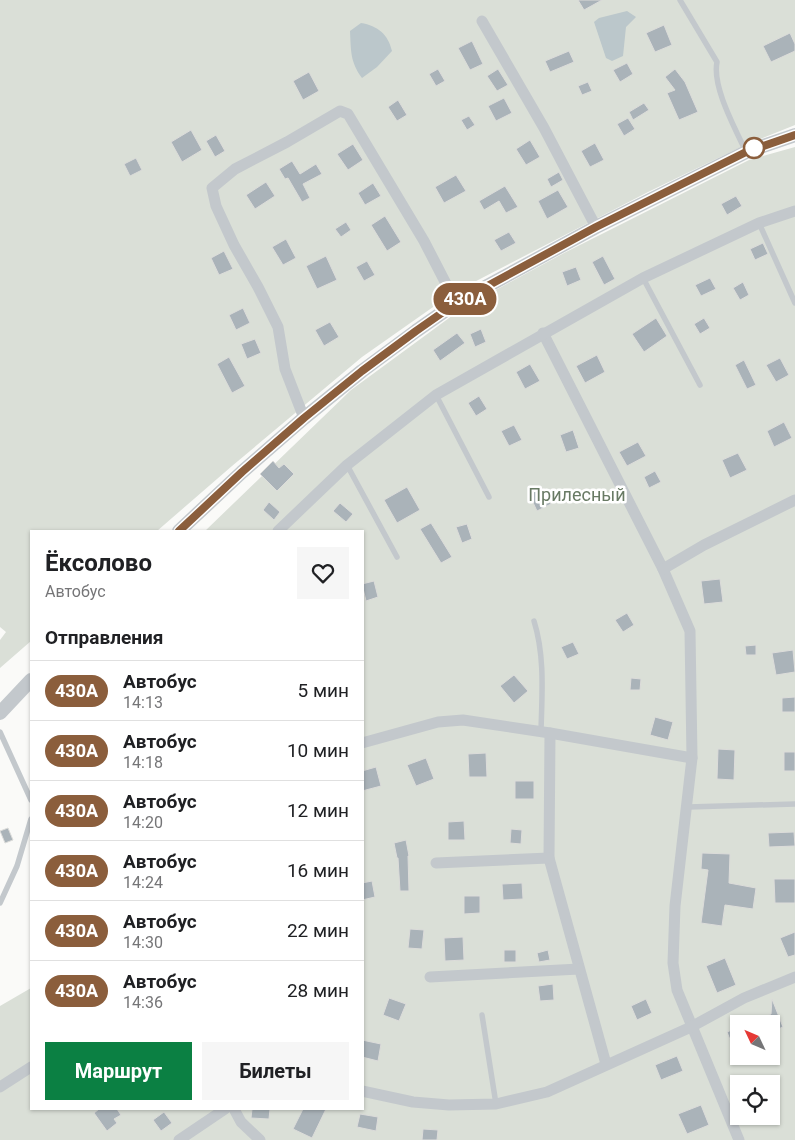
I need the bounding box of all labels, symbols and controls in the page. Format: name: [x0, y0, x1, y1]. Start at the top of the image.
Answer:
unlabelled marker: [743, 137, 765, 159]
line badge: 430А: [430, 283, 500, 315]
text: 430А: [443, 288, 487, 309]
park label: Прилесный: [528, 484, 626, 505]
button: heart: [297, 547, 349, 599]
text: Ёксолово: [45, 549, 152, 577]
text: Автобус: [45, 582, 106, 601]
text: Отправления: [45, 626, 163, 649]
text: Автобус: [123, 670, 197, 693]
text: 5 мин: [298, 679, 349, 702]
text: 430А: [55, 680, 98, 701]
text: 14:13: [123, 693, 163, 712]
text: Автобус: [123, 730, 197, 753]
text: 10 мин: [287, 739, 349, 762]
text: 430А: [55, 740, 98, 761]
text: 14:18: [123, 753, 163, 772]
text: Автобус: [123, 790, 197, 813]
text: 12 мин: [287, 799, 349, 822]
text: 430А: [55, 800, 98, 821]
text: 14:20: [123, 813, 163, 832]
text: Автобус: [123, 850, 197, 873]
text: 16 мин: [287, 859, 349, 882]
text: 430А: [55, 860, 98, 881]
text: 14:24: [123, 873, 163, 892]
text: Автобус: [123, 910, 197, 933]
text: 22 мин: [287, 919, 349, 942]
text: 430А: [55, 920, 98, 941]
text: 14:30: [123, 933, 163, 952]
text: Автобус: [123, 970, 197, 993]
text: 28 мин: [287, 979, 349, 1002]
text: 430А: [55, 980, 98, 1001]
text: 14:36: [123, 993, 163, 1012]
north arrow: [730, 1015, 780, 1065]
map controls: [730, 1015, 780, 1125]
button: Маршрут: [45, 1042, 192, 1100]
button: Билеты: [202, 1042, 349, 1100]
button: locate: [730, 1075, 780, 1125]

